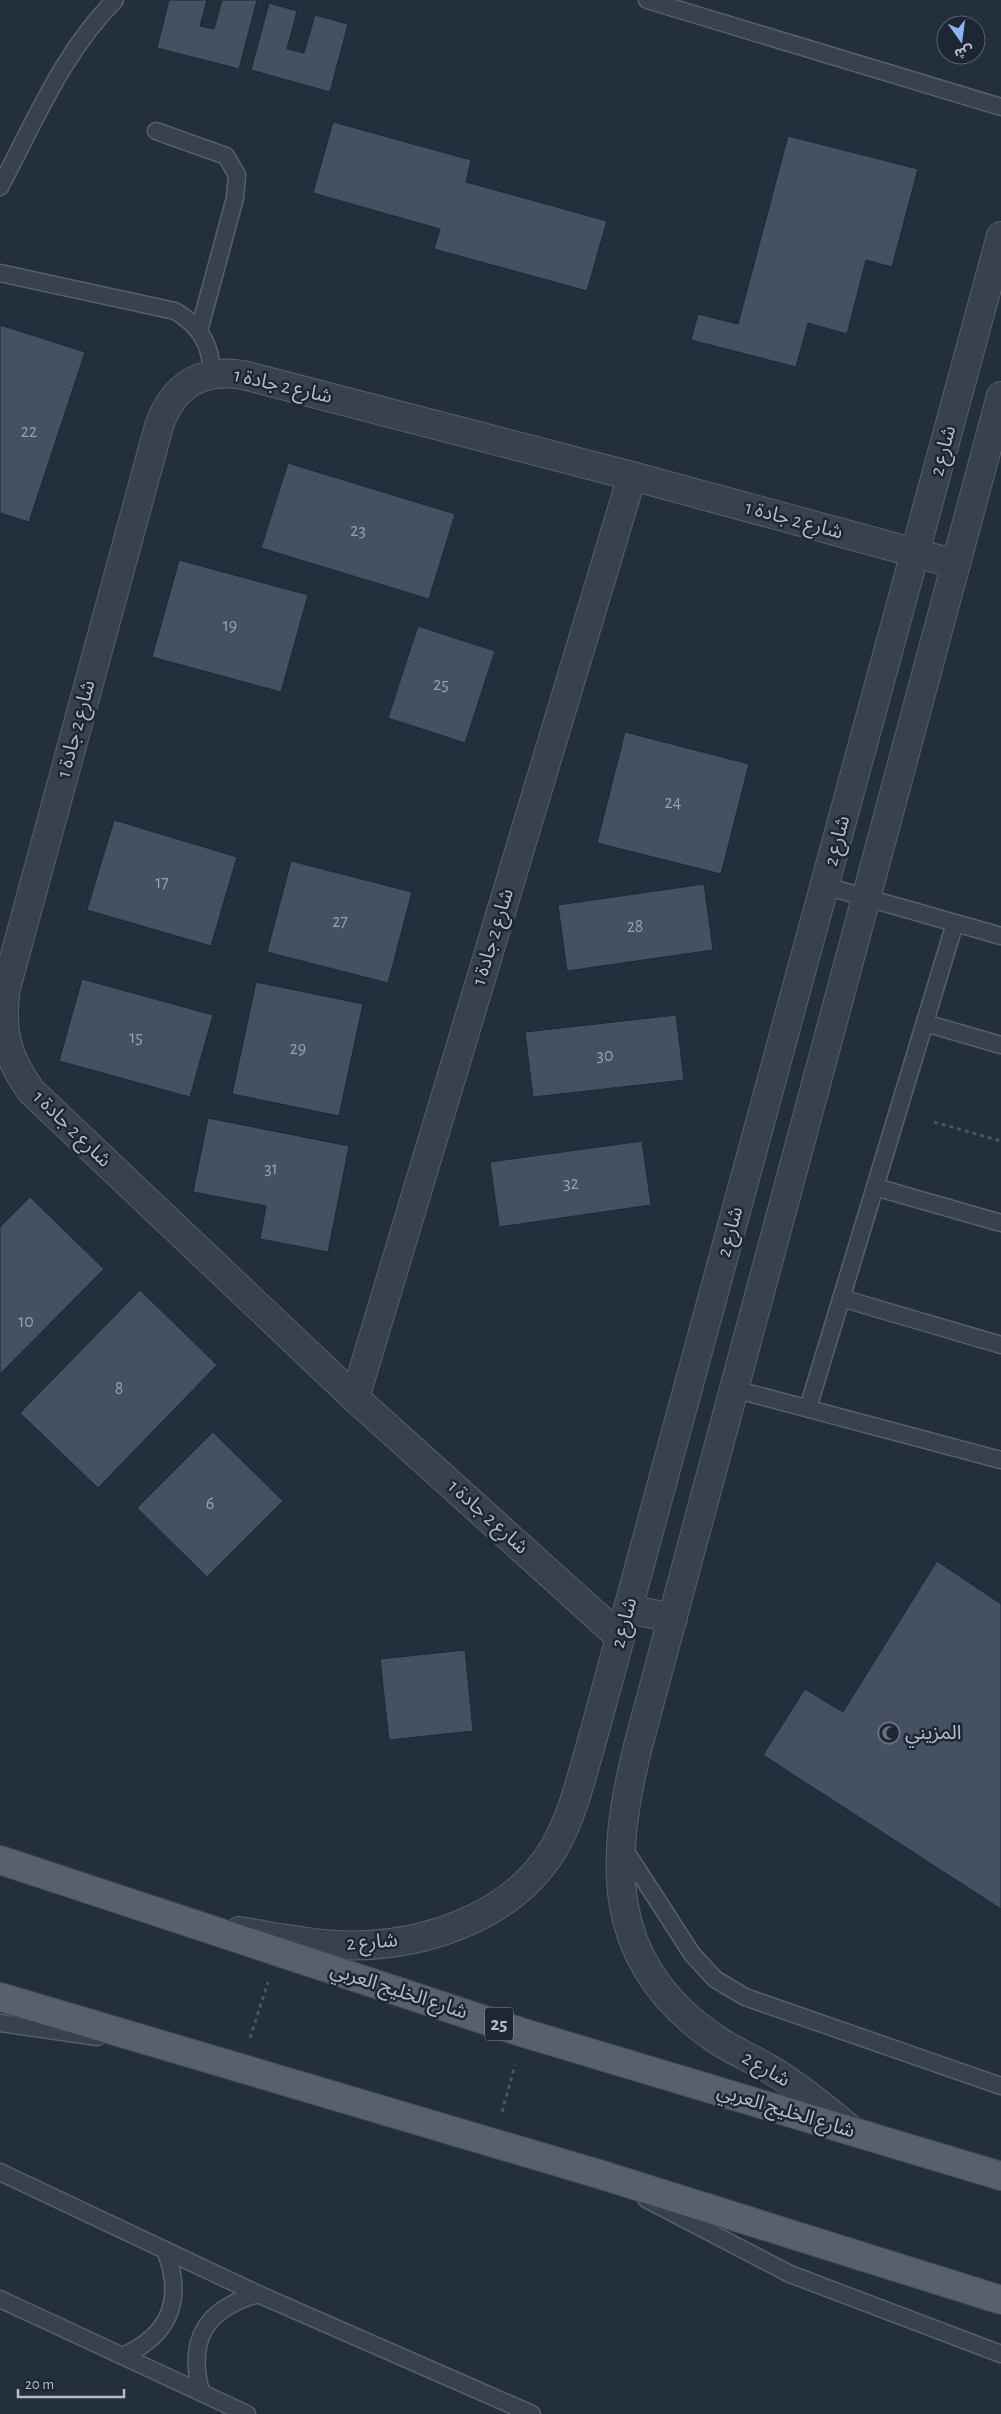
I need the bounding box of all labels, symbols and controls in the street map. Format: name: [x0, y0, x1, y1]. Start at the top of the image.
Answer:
north arrow: [936, 15, 986, 65]
text: ش: [953, 43, 975, 61]
street label: شارع 2 جادة 1: [231, 365, 334, 411]
house number: 22: [21, 423, 37, 441]
street label: شارع 2: [927, 424, 963, 479]
street label: شارع 2 جادة 1: [742, 497, 845, 546]
house number: 23: [350, 522, 366, 540]
house number: 19: [223, 617, 237, 635]
house number: 25: [433, 676, 449, 694]
street label: شارع 2 جادة 1: [53, 678, 102, 781]
house number: 24: [665, 794, 682, 812]
street label: شارع 2: [821, 814, 857, 869]
house number: 17: [155, 874, 169, 892]
street label: شارع 2 جادة 1: [469, 886, 521, 989]
house number: 27: [332, 913, 348, 931]
house number: 28: [627, 918, 643, 936]
house number: 15: [129, 1029, 143, 1047]
house number: 29: [290, 1040, 306, 1058]
house number: 30: [597, 1047, 613, 1065]
street label: شارع 2 جادة 1: [26, 1087, 115, 1174]
house number: 31: [264, 1160, 278, 1178]
house number: 32: [563, 1175, 579, 1193]
street label: شارع 2: [714, 1205, 750, 1260]
house number: 10: [18, 1313, 34, 1331]
house number: 8: [115, 1380, 123, 1398]
street label: شارع 2 جادة 1: [441, 1476, 532, 1561]
house number: 6: [206, 1495, 214, 1513]
street label: شارع 2: [608, 1596, 644, 1651]
mosque icon: المزيني: [877, 1721, 901, 1745]
place label: المزيني: [905, 1723, 961, 1748]
street label: شارع 2: [346, 1930, 399, 1958]
street label: شارع الخليج العربي: [327, 1959, 470, 2027]
road number: 25: [485, 2008, 513, 2040]
street label: شارع 2: [737, 2047, 793, 2094]
street label: شارع الخليج العربي: [714, 2081, 857, 2146]
scale bar: [18, 2366, 124, 2398]
text: 20 m: [25, 2377, 54, 2392]

